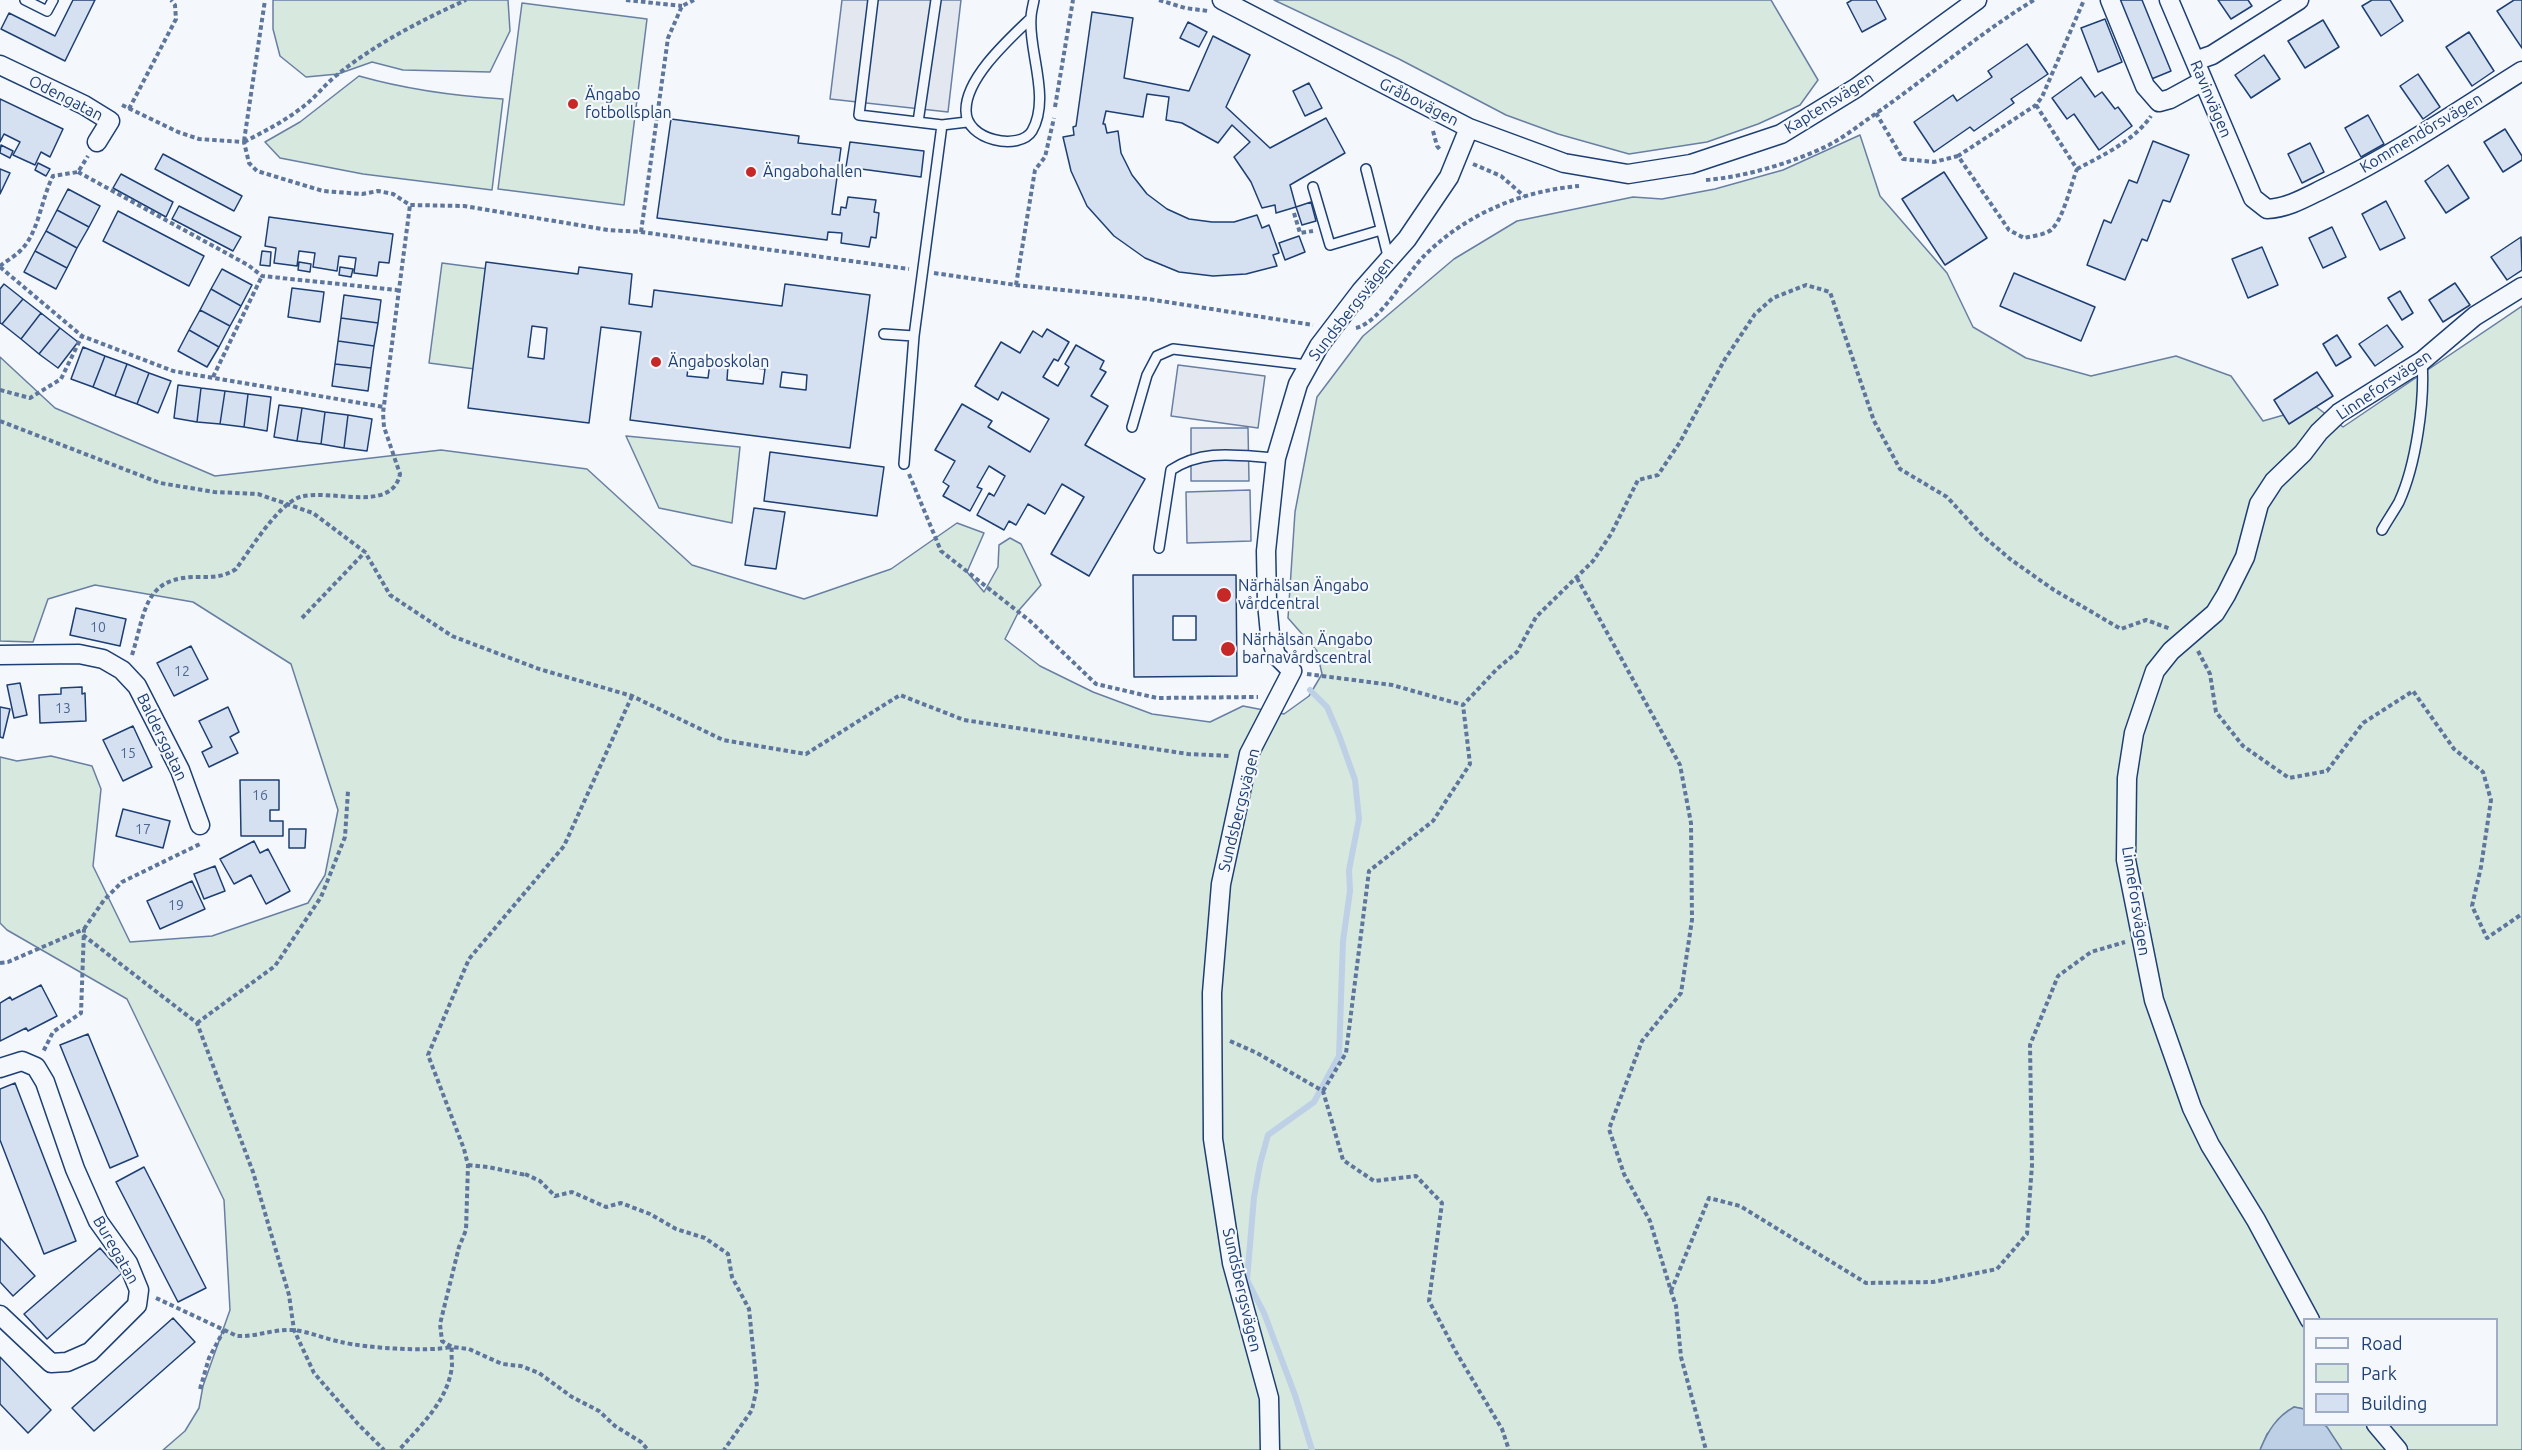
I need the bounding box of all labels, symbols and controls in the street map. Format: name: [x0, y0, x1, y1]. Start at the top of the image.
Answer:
street label: Ravinvägen: [2186, 57, 2236, 141]
street label: Kaptensvägen: [1781, 68, 1877, 138]
street label: Odengatan: [26, 71, 106, 125]
street label: Gråbovägen: [1376, 74, 1462, 130]
place label: Ängabo fotbollsplan: [585, 85, 672, 123]
street label: Kommendörsvägen: [2356, 89, 2486, 177]
marker: Ängabo fotbollsplan: [566, 97, 580, 111]
place label: Ängabohallen: [763, 162, 862, 182]
marker: Ängabohallen: [744, 165, 758, 179]
street label: Sundsbergsvägen: [1304, 253, 1398, 365]
street label: Linneforsvägen: [2333, 346, 2435, 424]
place label: Ängaboskolan: [668, 352, 769, 372]
marker: Ängaboskolan: [649, 355, 663, 369]
place label: Närhälsan Ängabo vårdcentral: [1238, 576, 1369, 614]
marker: Närhälsan Ängabo vårdcentral: [1215, 586, 1233, 604]
house number: 10: [90, 619, 106, 635]
place label: Närhälsan Ängabo barnavårdscentral: [1242, 630, 1373, 668]
marker: Närhälsan Ängabo barnavårdscentral: [1219, 640, 1237, 658]
house number: 12: [174, 663, 190, 679]
street label: Baldersgatan: [133, 690, 191, 784]
house number: 13: [55, 700, 71, 716]
house number: 15: [120, 745, 136, 761]
street label: Sundsbergsvägen: [1214, 746, 1264, 874]
house number: 16: [252, 787, 268, 803]
house number: 17: [135, 821, 151, 837]
street label: Linneforsvägen: [2118, 845, 2154, 957]
house number: 19: [168, 897, 184, 913]
street label: Buregatan: [89, 1213, 143, 1287]
street label: Sundsbergsvägen: [1218, 1226, 1266, 1354]
legend: [2303, 1318, 2498, 1426]
text: Road: [2361, 1333, 2403, 1353]
text: Park: [2361, 1363, 2397, 1383]
text: Building: [2361, 1393, 2427, 1413]

